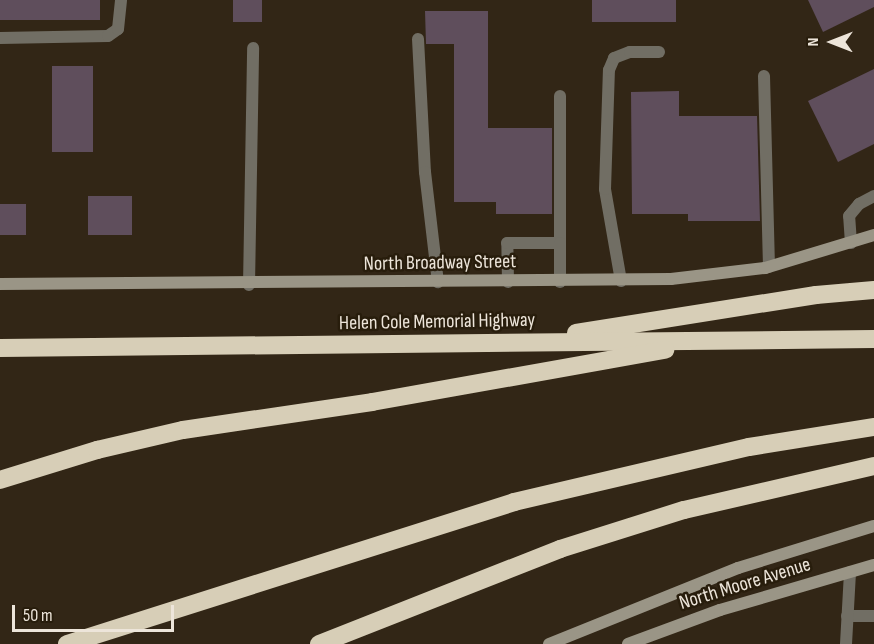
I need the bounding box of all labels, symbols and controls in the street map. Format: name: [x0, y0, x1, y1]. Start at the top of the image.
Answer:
north arrow: [802, 12, 862, 72]
text: N: [804, 38, 823, 46]
street label: North Broadway Street: [364, 250, 516, 276]
street label: Helen Cole Memorial Highway: [339, 308, 535, 336]
street label: North Moore Avenue: [676, 553, 814, 615]
scale bar: [15, 593, 177, 631]
text: 50 m: [23, 605, 53, 626]

